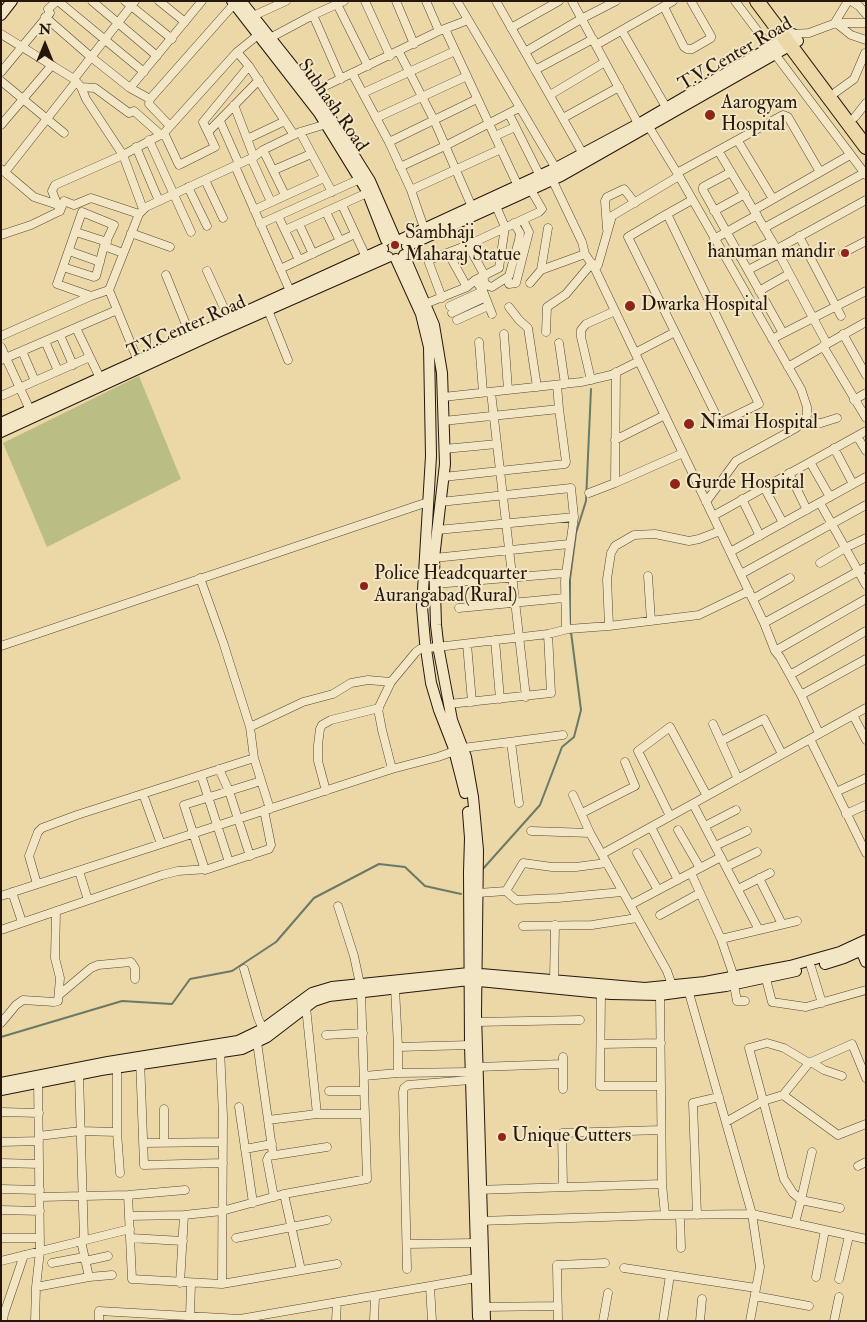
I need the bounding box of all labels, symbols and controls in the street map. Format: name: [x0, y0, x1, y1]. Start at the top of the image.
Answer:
street label: T.V.Center Road: [675, 13, 797, 97]
north arrow: [20, 20, 70, 70]
text: N: [39, 21, 51, 38]
street label: Subhash Road: [292, 55, 372, 157]
place label: Aarogyam Hospital: [721, 93, 797, 137]
marker: Aarogyam Hospital: [703, 108, 717, 122]
place label: Sambhaji Maharaj Statue: [405, 223, 521, 267]
marker: Sambhaji Maharaj Statue: [389, 239, 401, 251]
place label: hanuman mandir: [708, 242, 835, 264]
marker: hanuman mandir: [839, 247, 851, 259]
street label: T.V.Center Road: [124, 292, 250, 364]
place label: Dwarka Hospital: [641, 295, 768, 317]
marker: Dwarka Hospital: [623, 299, 637, 313]
place label: Nimai Hospital: [700, 413, 818, 435]
marker: Nimai Hospital: [682, 417, 696, 431]
place label: Gurde Hospital: [686, 473, 804, 495]
marker: Gurde Hospital: [668, 477, 682, 491]
place label: Police Headcquarter Aurangabad(Rural): [374, 564, 527, 608]
marker: Police Headcquarter Aurangabad(Rural): [358, 580, 370, 592]
place label: Unique Cutters: [512, 1126, 631, 1148]
marker: Unique Cutters: [496, 1131, 508, 1143]

